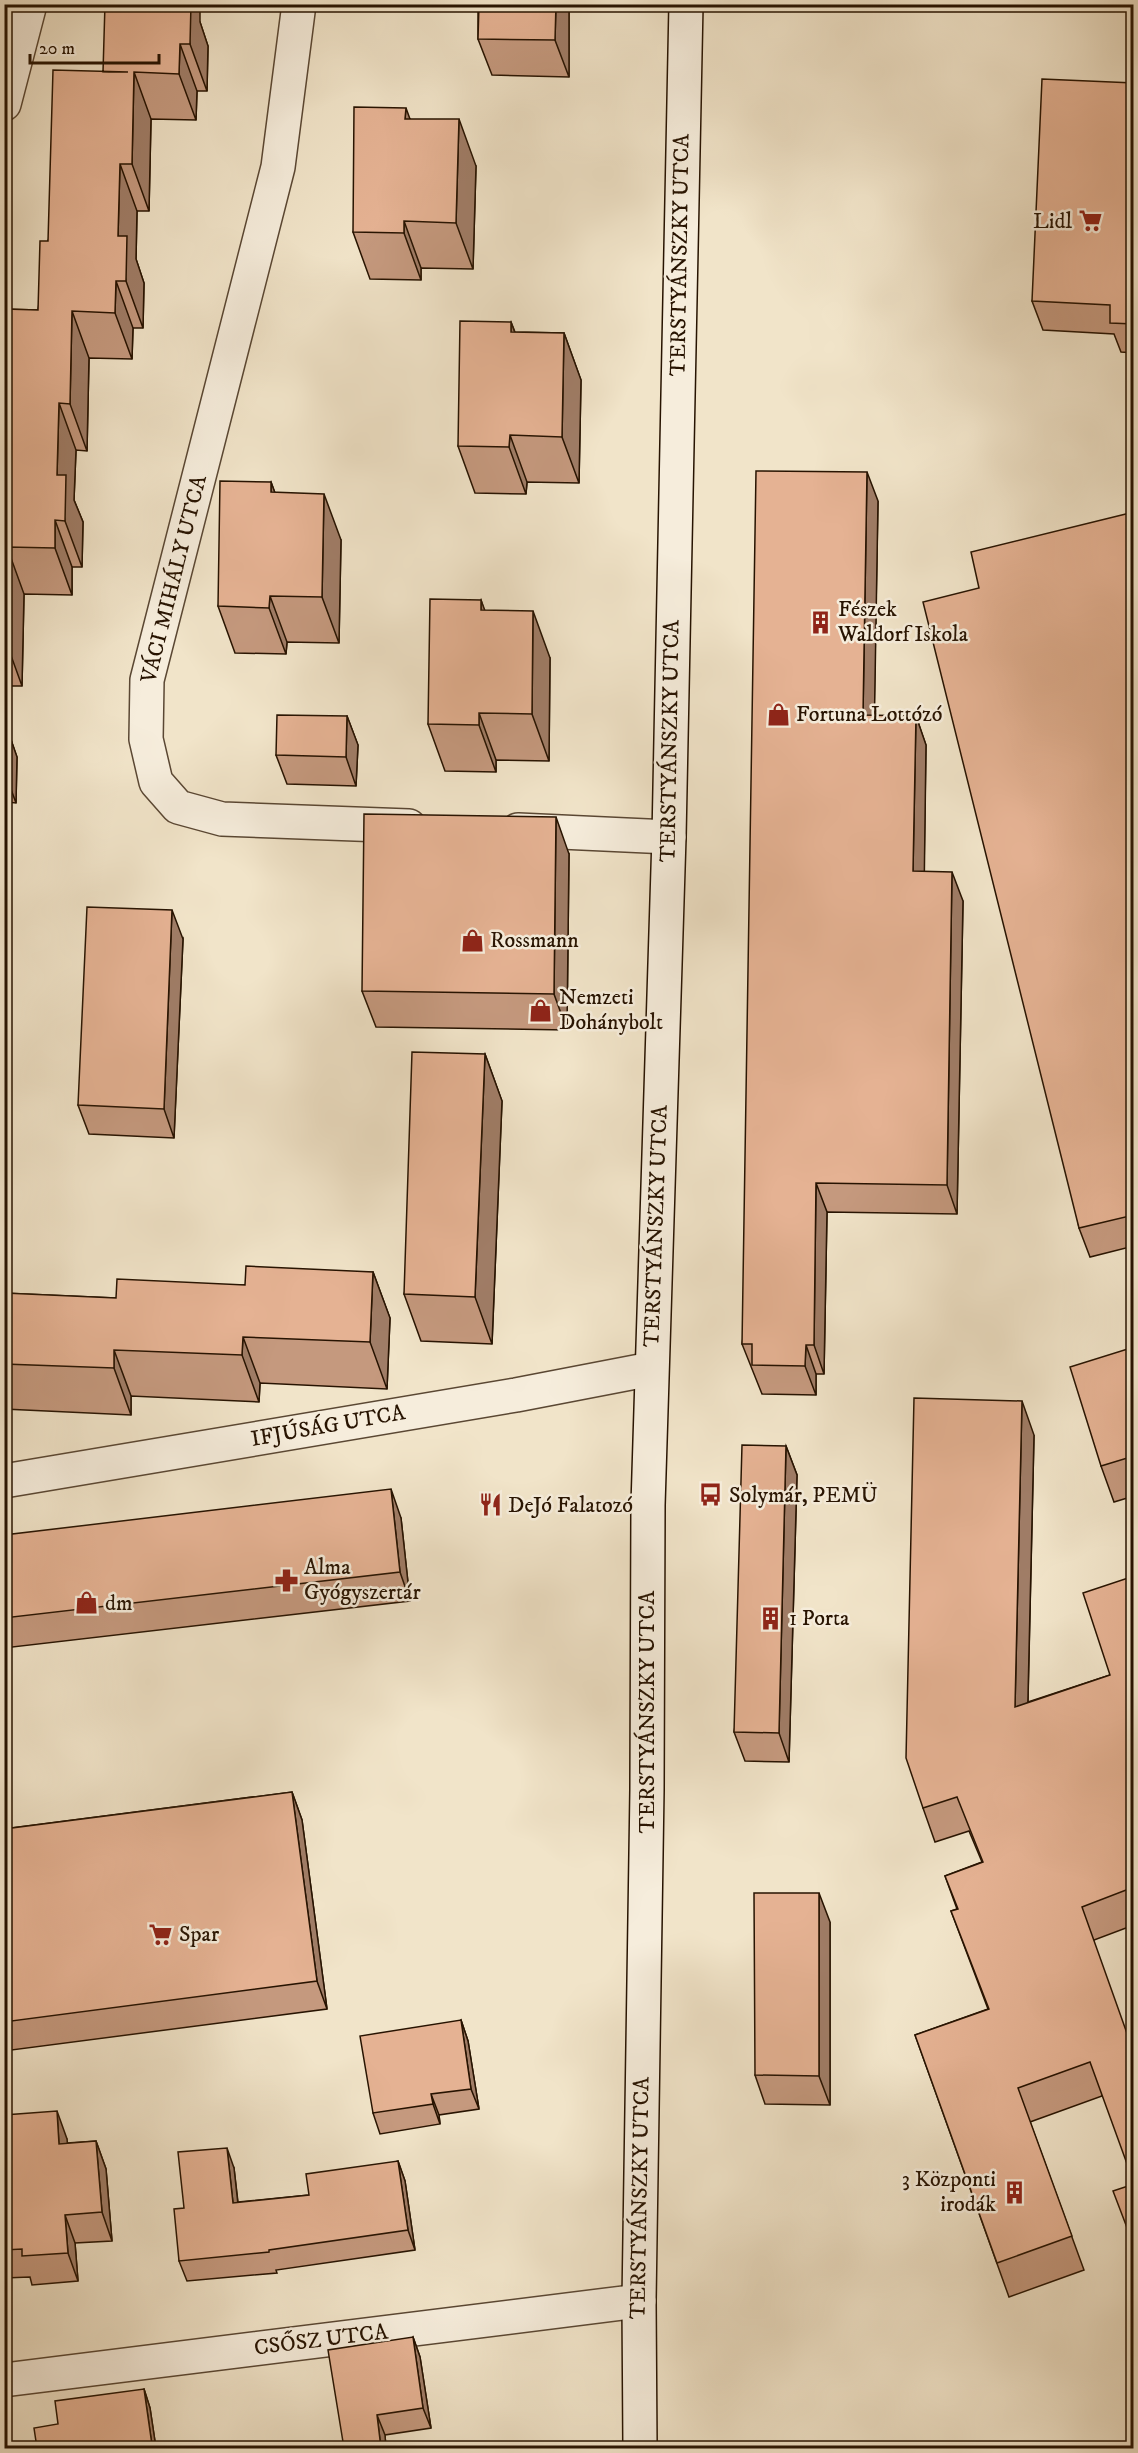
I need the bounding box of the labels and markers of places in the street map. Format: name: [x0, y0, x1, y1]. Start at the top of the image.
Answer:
place label: Lidl: [1033, 208, 1072, 235]
supermarket icon: Lidl: [1077, 208, 1103, 234]
place label: Fészek Waldorf Iskola: [837, 596, 969, 648]
building icon: Fészek Waldorf Iskola: [807, 609, 833, 635]
shop icon: Fortuna Lottózó: [765, 701, 791, 727]
place label: Fortuna Lottózó: [796, 701, 942, 728]
shop icon: Rossmann: [459, 927, 485, 953]
place label: Rossmann: [490, 927, 579, 954]
place label: Nemzeti Dohánybolt: [559, 984, 663, 1036]
shop icon: Nemzeti Dohánybolt: [528, 997, 554, 1023]
bus stop icon: Solymár, PEMÜ: [698, 1482, 724, 1508]
place label: Solymár, PEMÜ: [729, 1482, 878, 1509]
restaurant icon: DeJó Falatozó: [477, 1492, 503, 1518]
place label: DeJó Falatozó: [508, 1492, 633, 1519]
place label: Alma Gyógyszertár: [304, 1554, 421, 1606]
pharmacy icon: Alma Gyógyszertár: [273, 1567, 299, 1593]
shop icon: dm: [74, 1590, 100, 1616]
place label: dm: [105, 1590, 133, 1617]
building icon: 1 Porta: [758, 1605, 784, 1631]
place label: 1 Porta: [789, 1605, 850, 1632]
supermarket icon: Spar: [148, 1921, 174, 1947]
place label: Spar: [179, 1921, 220, 1948]
place label: 3 Központi irodák: [902, 2166, 996, 2218]
building icon: 3 Központi irodák: [1001, 2179, 1027, 2205]

